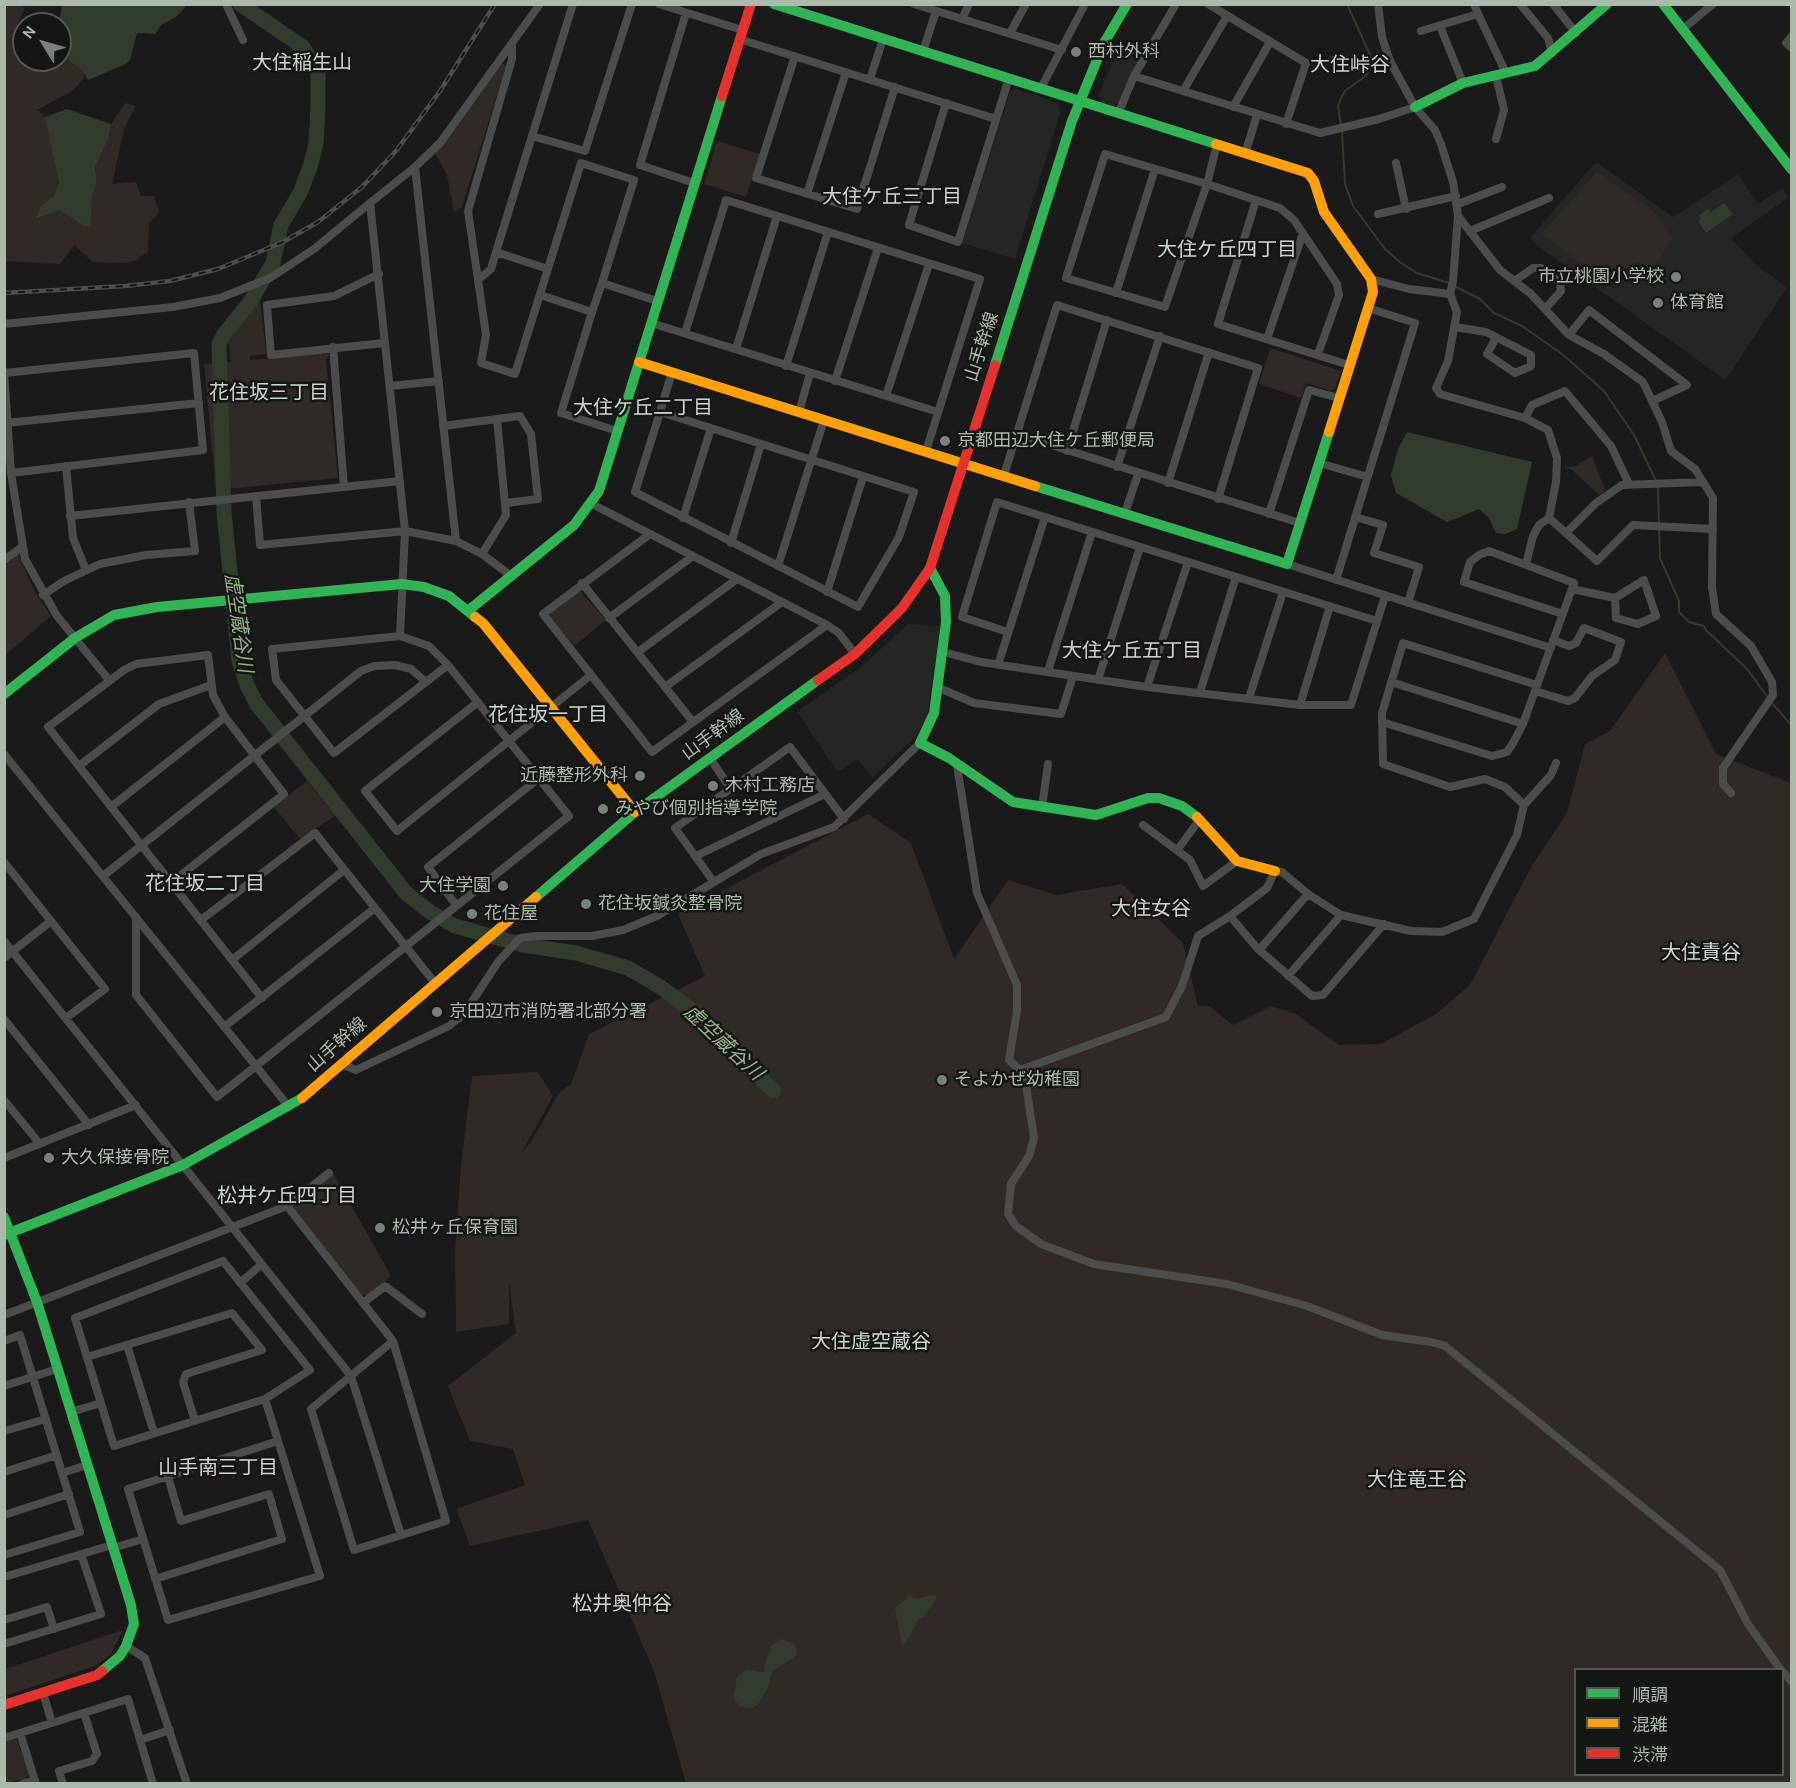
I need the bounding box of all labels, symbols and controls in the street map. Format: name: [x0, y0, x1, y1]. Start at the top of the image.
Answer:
north arrow: [12, 12, 72, 72]
text: N: [18, 22, 40, 42]
place label: 西村外科: [1088, 41, 1160, 63]
marker: 西村外科: [1069, 45, 1083, 59]
district label: 大住稲生山: [252, 51, 352, 75]
district label: 大住峠谷: [1310, 53, 1390, 77]
district label: 大住ケ丘三丁目: [822, 185, 962, 209]
district label: 大住ケ丘四丁目: [1157, 238, 1297, 262]
place label: 市立桃園小学校: [1538, 266, 1664, 288]
marker: 市立桃園小学校: [1669, 270, 1683, 284]
place label: 体育館: [1670, 292, 1724, 314]
marker: 体育館: [1651, 296, 1665, 310]
street label: 山手幹線: [961, 309, 1003, 385]
district label: 花住坂三丁目: [209, 381, 329, 405]
district label: 大住ケ丘二丁目: [573, 396, 713, 420]
place label: 京都田辺大住ケ丘郵便局: [957, 430, 1155, 452]
marker: 京都田辺大住ケ丘郵便局: [938, 434, 952, 448]
water label: 虚空蔵谷川: [219, 572, 257, 674]
district label: 大住ケ丘五丁目: [1062, 639, 1202, 663]
district label: 花住坂一丁目: [488, 703, 608, 727]
street label: 山手幹線: [678, 705, 748, 765]
place label: 近藤整形外科: [520, 765, 628, 787]
marker: 近藤整形外科: [633, 769, 647, 783]
place label: 木村工務店: [725, 775, 815, 797]
marker: 木村工務店: [706, 779, 720, 793]
place label: みやび個別指導学院: [615, 798, 777, 820]
marker: みやび個別指導学院: [596, 802, 610, 816]
district label: 花住坂二丁目: [145, 872, 265, 896]
place label: 大住学園: [419, 875, 491, 897]
marker: 大住学園: [496, 879, 510, 893]
place label: 花住坂鍼灸整骨院: [598, 893, 742, 915]
marker: 花住坂鍼灸整骨院: [579, 897, 593, 911]
district label: 大住女谷: [1111, 897, 1191, 921]
place label: 花住屋: [484, 903, 538, 925]
marker: 花住屋: [465, 907, 479, 921]
district label: 大住責谷: [1661, 941, 1741, 965]
water label: 虚空蔵谷川: [678, 1000, 768, 1086]
place label: 京田辺市消防署北部分署: [449, 1001, 647, 1023]
marker: 京田辺市消防署北部分署: [430, 1005, 444, 1019]
street label: 山手幹線: [303, 1013, 371, 1077]
place label: そよかぜ幼稚園: [954, 1069, 1080, 1091]
marker: そよかぜ幼稚園: [935, 1073, 949, 1087]
place label: 大久保接骨院: [61, 1147, 169, 1169]
marker: 大久保接骨院: [42, 1151, 56, 1165]
district label: 松井ケ丘四丁目: [217, 1184, 357, 1208]
place label: 松井ヶ丘保育園: [392, 1217, 518, 1239]
marker: 松井ヶ丘保育園: [373, 1221, 387, 1235]
district label: 大住虚空蔵谷: [811, 1330, 931, 1354]
district label: 山手南三丁目: [158, 1456, 278, 1480]
district label: 大住竜王谷: [1367, 1468, 1467, 1492]
district label: 松井奥仲谷: [572, 1592, 672, 1616]
legend: [1574, 1668, 1784, 1776]
text: 順調: [1632, 1684, 1668, 1706]
text: 混雑: [1632, 1714, 1668, 1736]
text: 渋滞: [1632, 1744, 1668, 1766]

